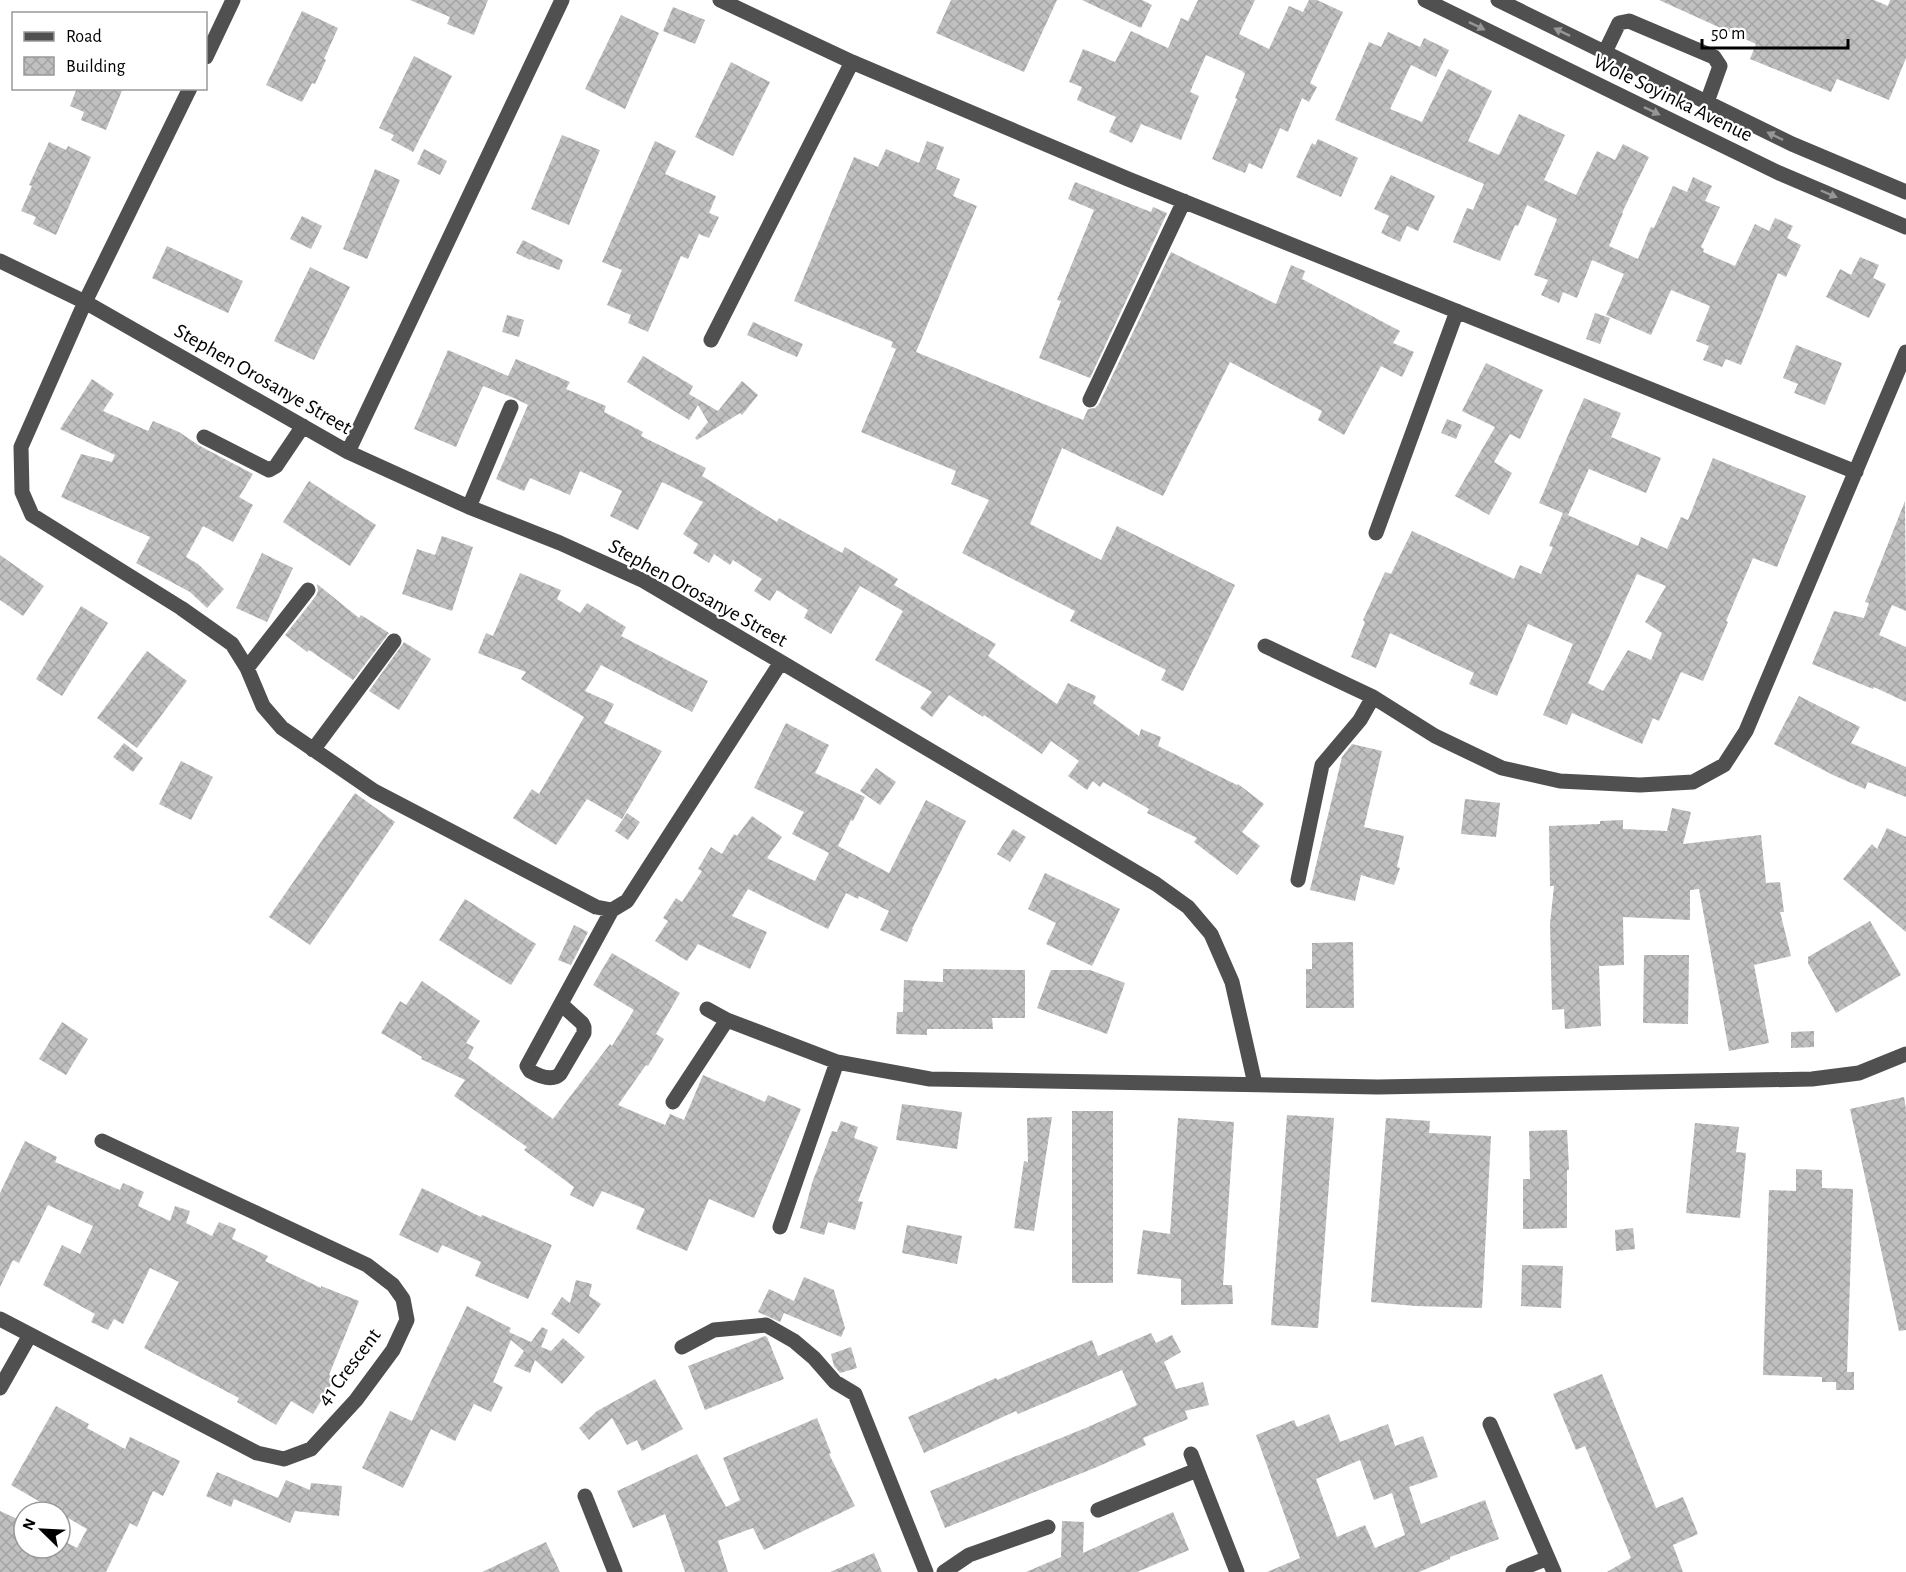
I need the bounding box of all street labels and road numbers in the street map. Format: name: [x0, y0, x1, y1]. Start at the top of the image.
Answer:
street label: Wole Soyinka Avenue: [1590, 50, 1756, 146]
street label: Stephen Orosanye Street: [171, 320, 356, 438]
street label: Stephen Orosanye Street: [605, 535, 791, 651]
street label: 41 Crescent: [313, 1324, 385, 1410]

